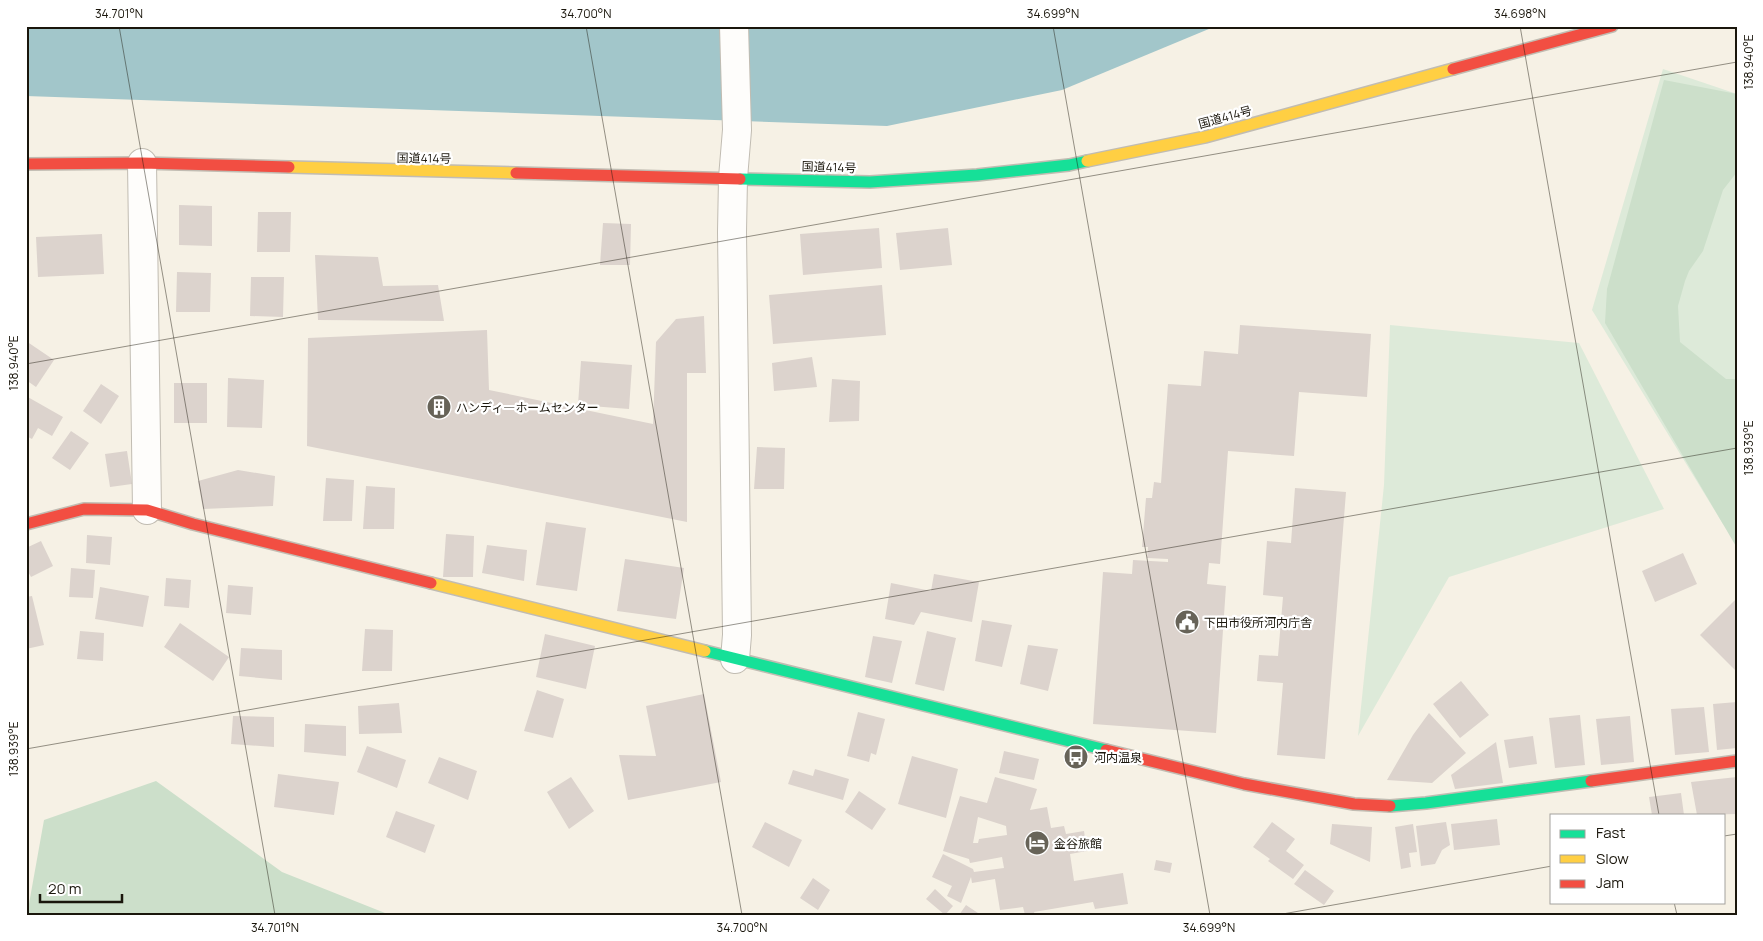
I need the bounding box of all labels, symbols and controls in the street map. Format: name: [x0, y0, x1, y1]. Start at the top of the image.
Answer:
text: 34.701°N: [95, 5, 143, 22]
text: 34.700°N: [561, 5, 611, 22]
text: 34.699°N: [1027, 5, 1079, 22]
text: 34.698°N: [1494, 5, 1546, 22]
text: 138.940°E: [1740, 34, 1757, 90]
street label: 国道414号: [1196, 102, 1254, 132]
street label: 国道414号: [396, 149, 452, 167]
street label: 国道414号: [801, 158, 857, 176]
text: 138.940°E: [5, 335, 22, 391]
building icon: ハンディ―ホームセンター: [426, 394, 452, 420]
place label: ハンディ―ホームセンター: [456, 399, 599, 416]
text: 138.939°E: [1740, 420, 1757, 476]
public building icon: 下田市役所河内庁舎: [1174, 609, 1200, 635]
place label: 下田市役所河内庁舎: [1204, 614, 1312, 631]
text: 138.939°E: [5, 721, 22, 777]
bus stop icon: 河内温泉: [1063, 744, 1089, 770]
place label: 河内温泉: [1094, 749, 1142, 766]
legend: [1550, 814, 1726, 904]
text: Fast: [1596, 822, 1625, 843]
hotel icon: 金谷旅館: [1024, 830, 1050, 856]
place label: 金谷旅館: [1054, 835, 1102, 852]
text: Slow: [1596, 848, 1629, 869]
scale bar: [40, 871, 122, 903]
text: Jam: [1596, 872, 1624, 893]
text: 20 m: [48, 878, 81, 899]
text: 34.701°N: [251, 919, 299, 936]
text: 34.700°N: [717, 919, 767, 936]
text: 34.699°N: [1183, 919, 1235, 936]

